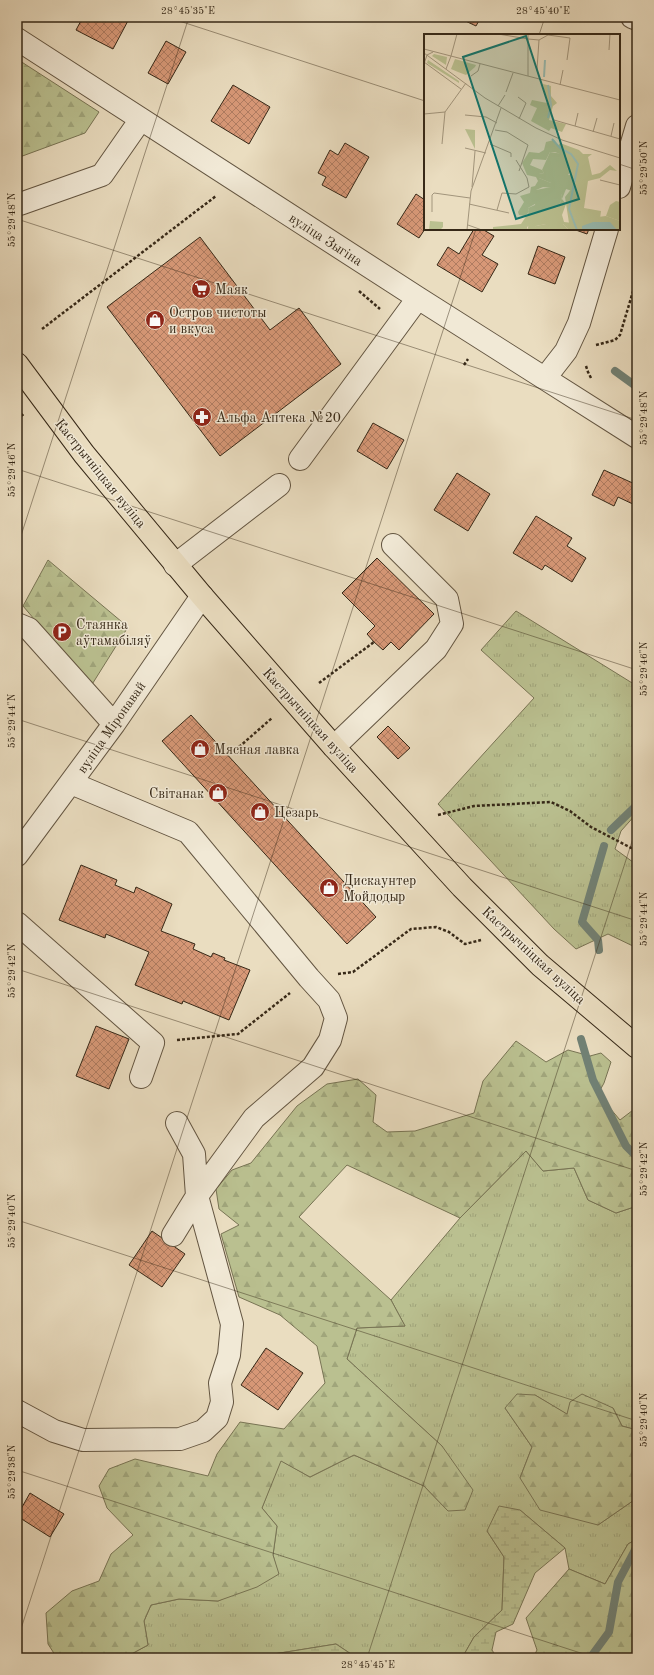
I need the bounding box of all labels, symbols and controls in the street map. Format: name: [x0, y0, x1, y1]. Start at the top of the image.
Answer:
text: 28°45'35"E: [161, 6, 215, 16]
text: 28°45'40"E: [516, 6, 570, 16]
inset map: [424, 34, 620, 230]
text: 55°29'50"N: [639, 140, 649, 195]
text: 55°29'48"N: [7, 192, 17, 247]
street label: вуліца Зыгіна: [286, 211, 365, 269]
supermarket icon: Маяк: [190, 278, 212, 300]
place label: Маяк: [215, 283, 248, 297]
place label: Остров чистоты и вкуса: [169, 306, 266, 336]
shop icon: Остров чистоты и вкуса: [144, 309, 166, 331]
text: 55°29'48"N: [639, 390, 649, 445]
pharmacy icon: Альфа Аптека №20: [191, 406, 213, 428]
place label: Альфа Аптека №20: [216, 411, 341, 426]
street label: Кастрычніцкая вуліца: [52, 417, 148, 531]
text: 55°29'46"N: [7, 442, 17, 497]
place label: Стаянка аўтамабіляў: [76, 618, 152, 648]
parking icon: Стаянка аўтамабіляў: [51, 621, 73, 643]
text: 55°29'46"N: [639, 641, 649, 696]
street label: Кастрычніцкая вуліца: [260, 666, 361, 776]
street label: вуліца Міронавай: [75, 679, 149, 776]
text: 55°29'44"N: [7, 693, 17, 748]
shop icon: Мясная лавка: [189, 738, 211, 760]
place label: Мясная лавка: [214, 743, 300, 757]
shop icon: Світанак: [207, 782, 229, 804]
place label: Світанак: [149, 787, 204, 801]
shop icon: Цезарь: [249, 801, 271, 823]
place label: Цезарь: [274, 806, 319, 820]
place label: Дискаунтер Мойдодыр: [343, 874, 416, 904]
shop icon: Дискаунтер Мойдодыр: [318, 877, 340, 899]
text: 55°29'44"N: [639, 891, 649, 946]
street label: Кастрычніцкая вуліца: [479, 904, 588, 1007]
text: 55°29'42"N: [7, 943, 17, 998]
text: 55°29'42"N: [639, 1141, 649, 1196]
text: 55°29'40"N: [7, 1193, 17, 1248]
text: 55°29'40"N: [639, 1392, 649, 1447]
text: 55°29'38"N: [7, 1444, 17, 1499]
text: 28°45'45"E: [341, 1660, 395, 1670]

